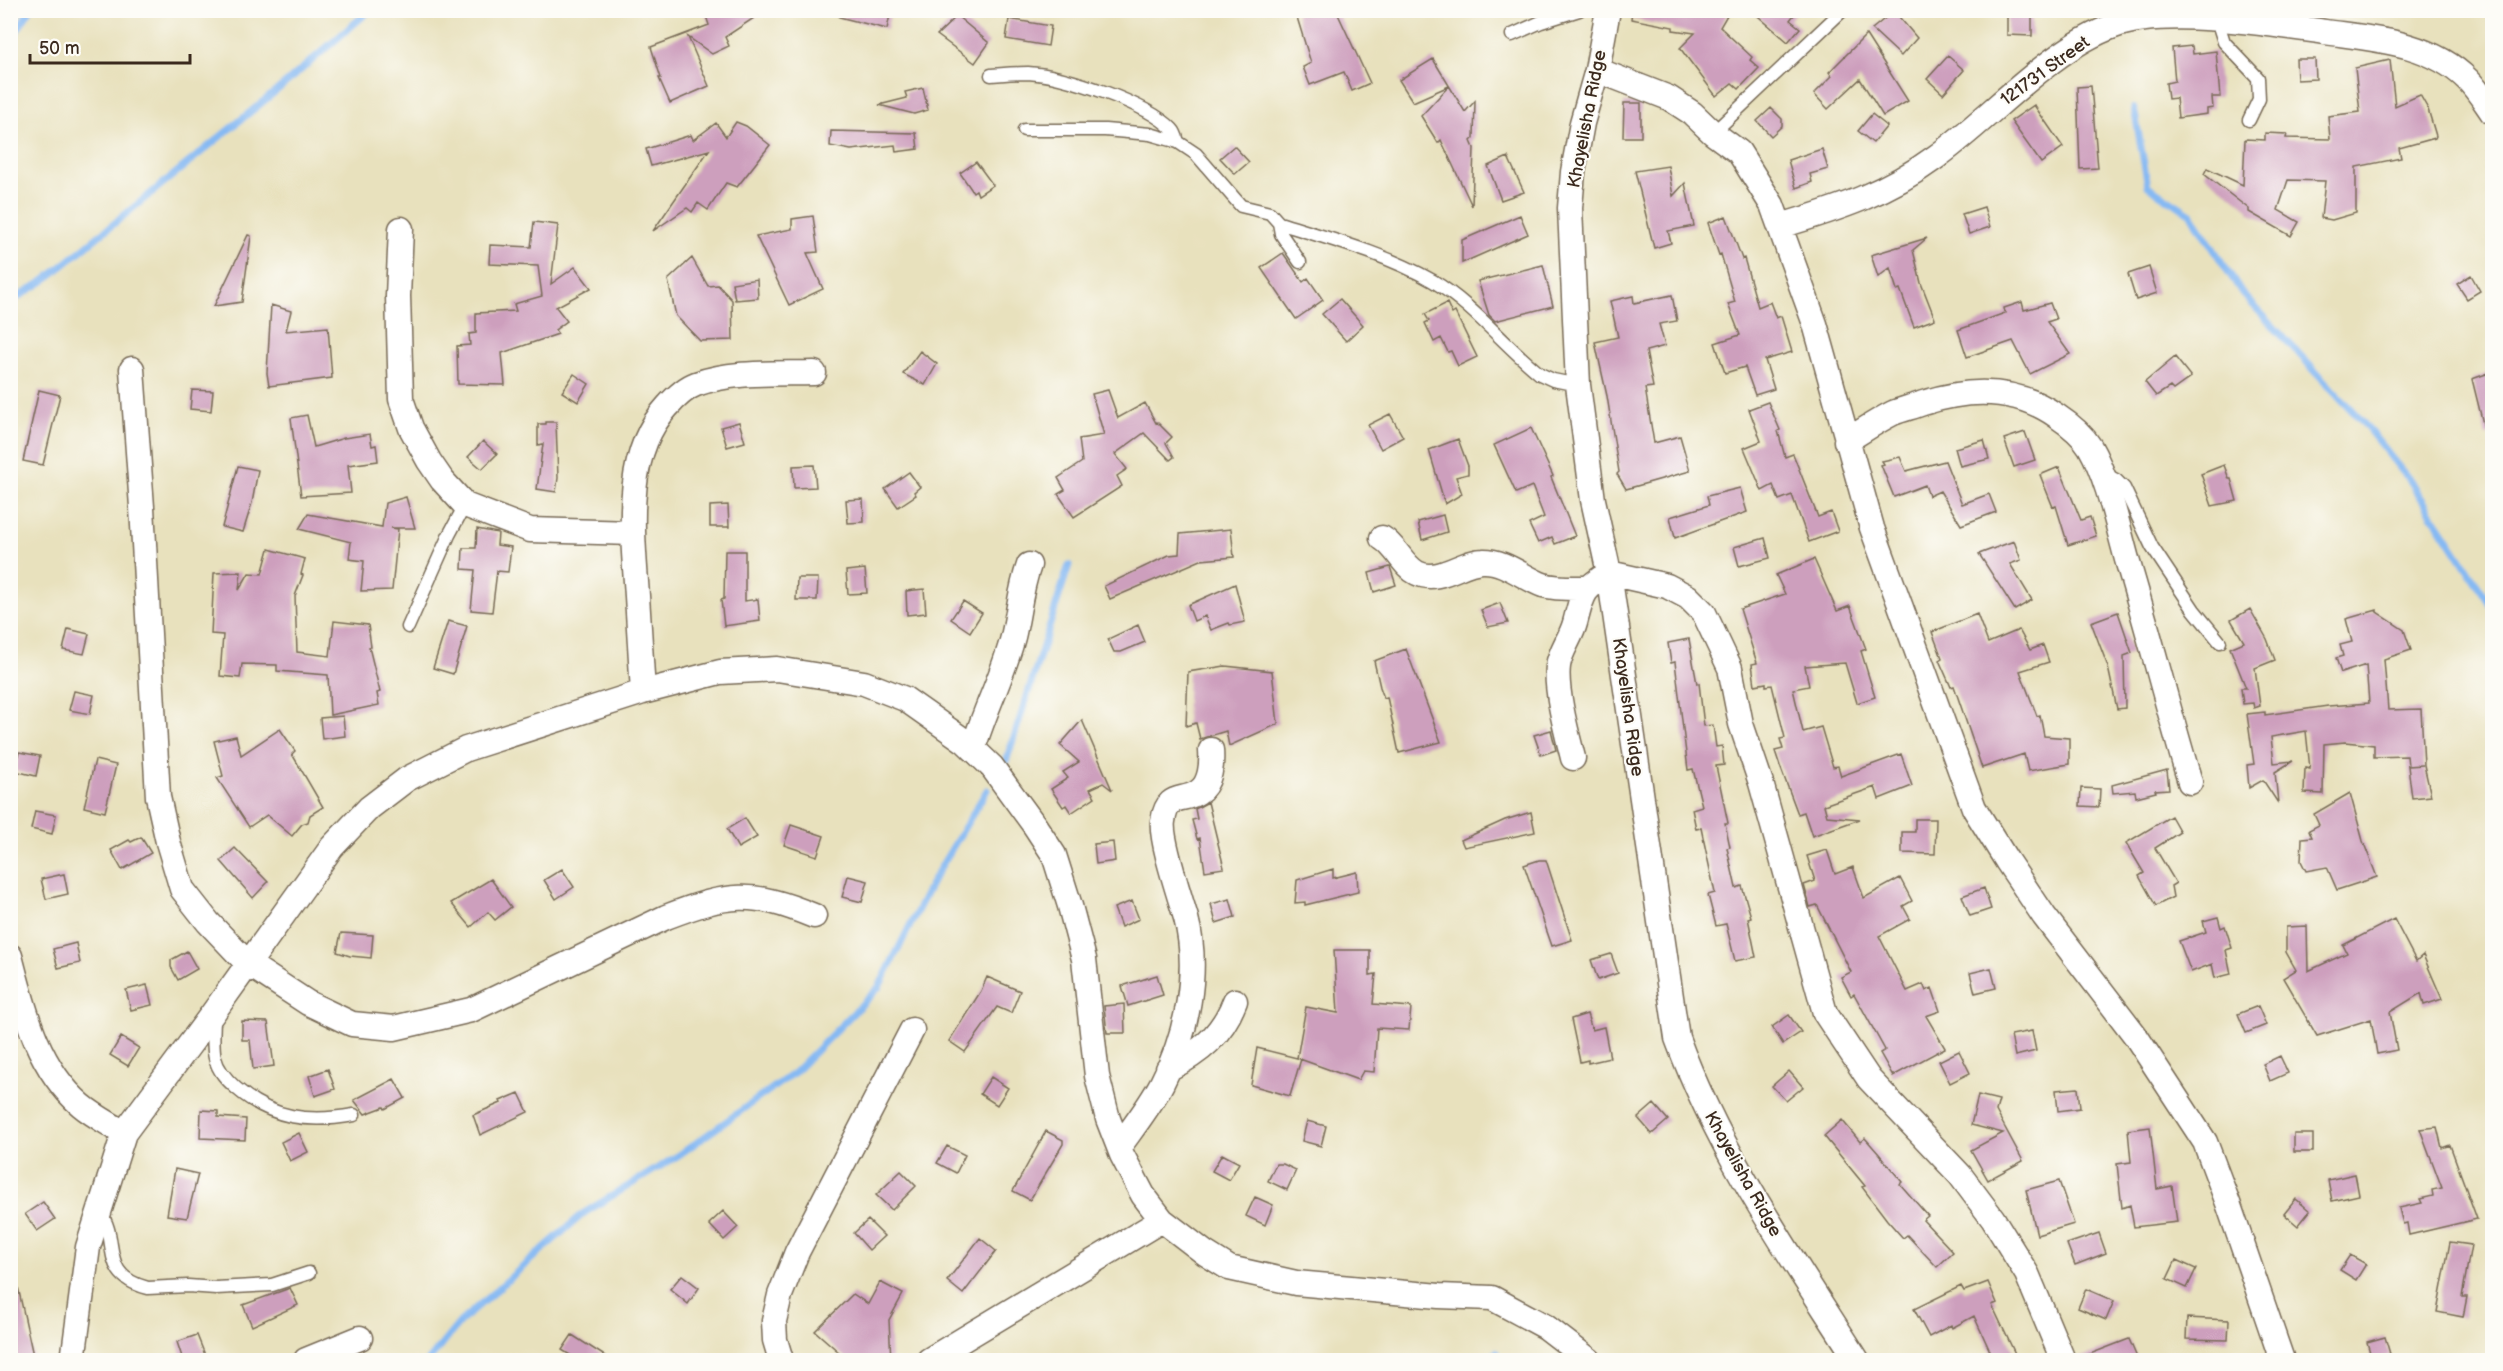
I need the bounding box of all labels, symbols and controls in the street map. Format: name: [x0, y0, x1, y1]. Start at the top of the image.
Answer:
scale bar: [30, 27, 190, 65]
street label: 121731 Street: [1996, 31, 2094, 110]
text: 50 m: [39, 38, 80, 59]
street label: Khayelisha Ridge: [1563, 48, 1611, 190]
street label: Khayelisha Ridge: [1608, 636, 1648, 778]
street label: Khayelisha Ridge: [1700, 1108, 1786, 1241]

